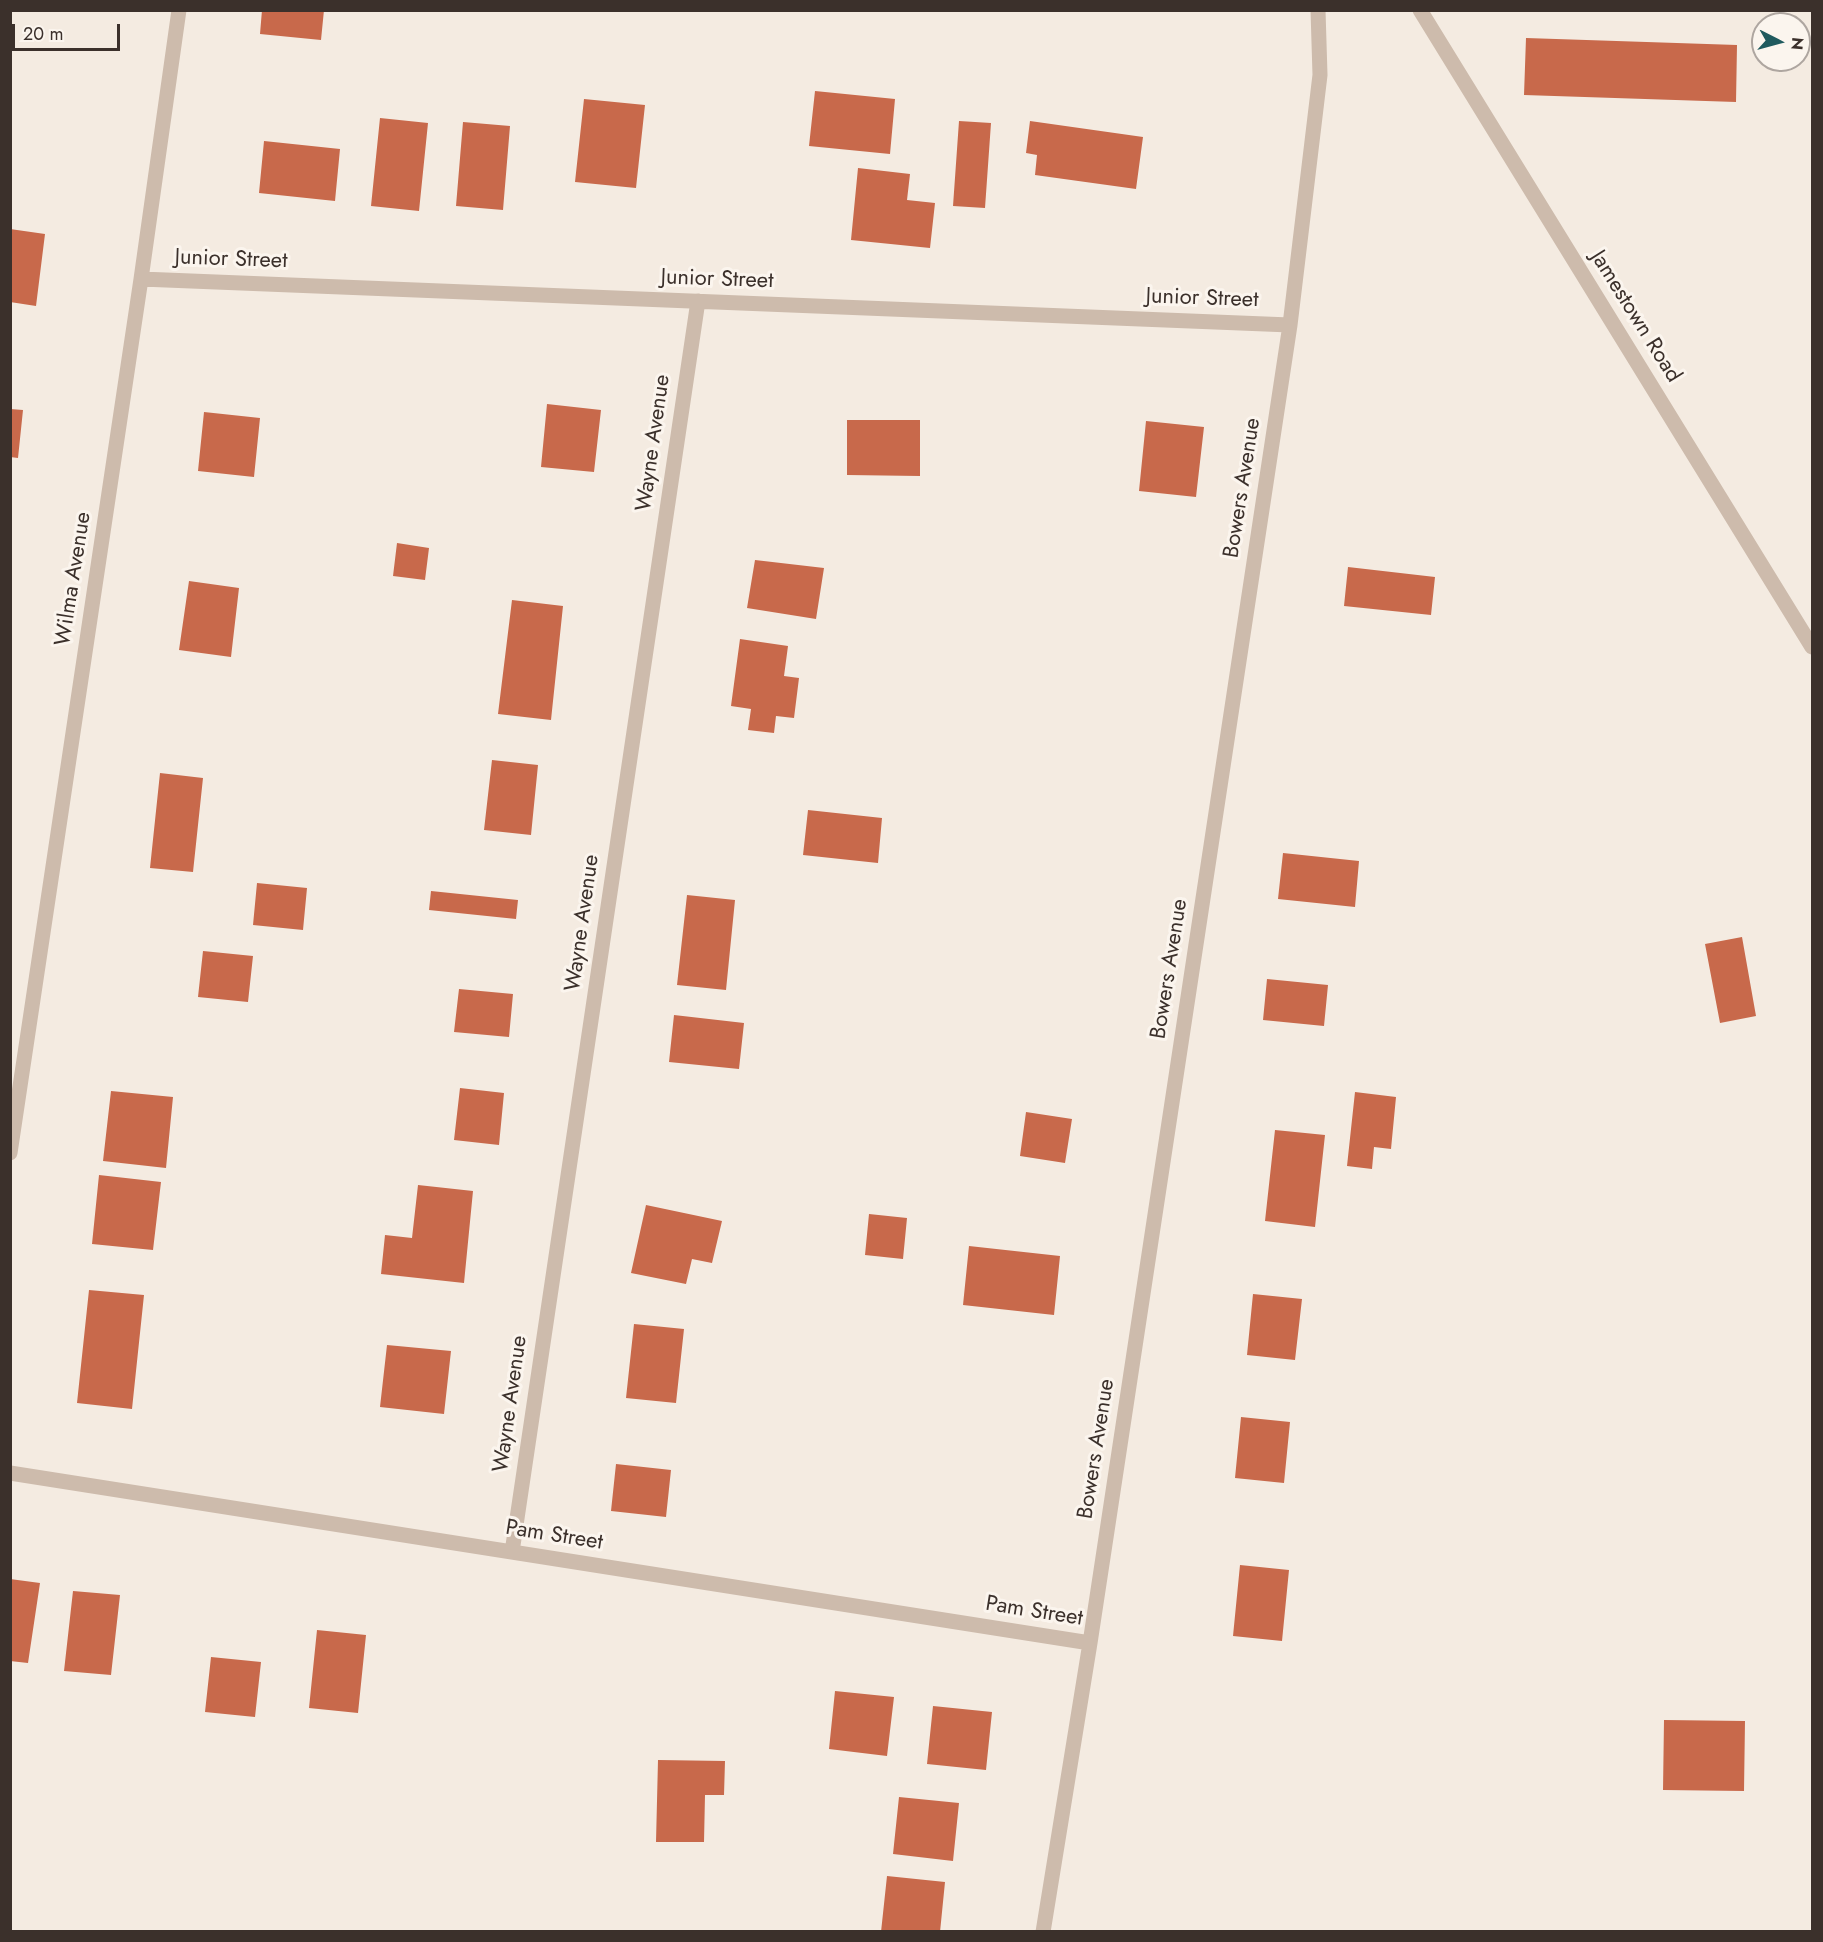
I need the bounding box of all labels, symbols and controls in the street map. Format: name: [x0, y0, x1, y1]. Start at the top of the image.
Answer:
scale bar: [15, 12, 123, 50]
north arrow: [1751, 12, 1811, 72]
text: 20 m: [23, 21, 63, 47]
text: N: [1785, 36, 1810, 51]
street label: Junior Street: [174, 245, 288, 275]
street label: Jamestown Road: [1584, 246, 1686, 388]
street label: Junior Street: [660, 265, 774, 295]
street label: Junior Street: [1145, 284, 1259, 314]
street label: Wayne Avenue: [631, 373, 677, 513]
street label: Bowers Avenue: [1219, 416, 1267, 560]
street label: Wilma Avenue: [50, 510, 98, 648]
street label: Wayne Avenue: [560, 853, 606, 993]
street label: Bowers Avenue: [1146, 897, 1194, 1041]
street label: Wayne Avenue: [488, 1334, 534, 1474]
street label: Bowers Avenue: [1073, 1377, 1121, 1521]
street label: Pam Street: [503, 1515, 605, 1557]
street label: Pam Street: [983, 1591, 1085, 1633]

